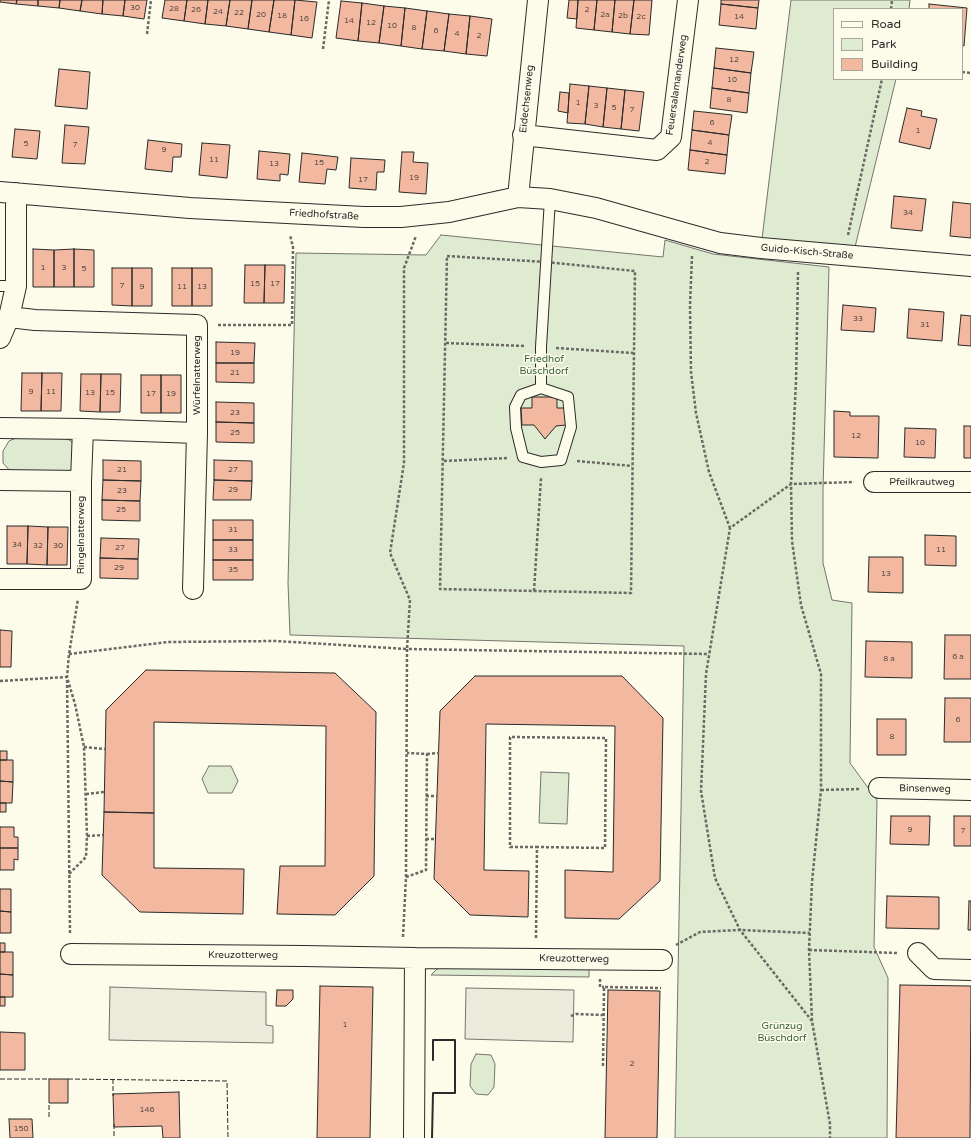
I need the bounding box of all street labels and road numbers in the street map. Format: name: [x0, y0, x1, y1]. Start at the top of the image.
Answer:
street label: Feuersalamanderweg: [664, 34, 690, 136]
street label: Eidechsenweg: [517, 64, 537, 134]
street label: Friedhofstraße: [289, 207, 359, 223]
street label: Guido-Kisch-Straße: [760, 242, 854, 262]
street label: Würfelnatterweg: [191, 335, 203, 415]
street label: Pfeilkrautweg: [889, 476, 955, 488]
street label: Ringelnatterweg: [75, 496, 87, 574]
street label: Binsenweg: [899, 783, 951, 795]
street label: Kreuzotterweg: [208, 949, 278, 961]
street label: Kreuzotterweg: [539, 952, 609, 966]

